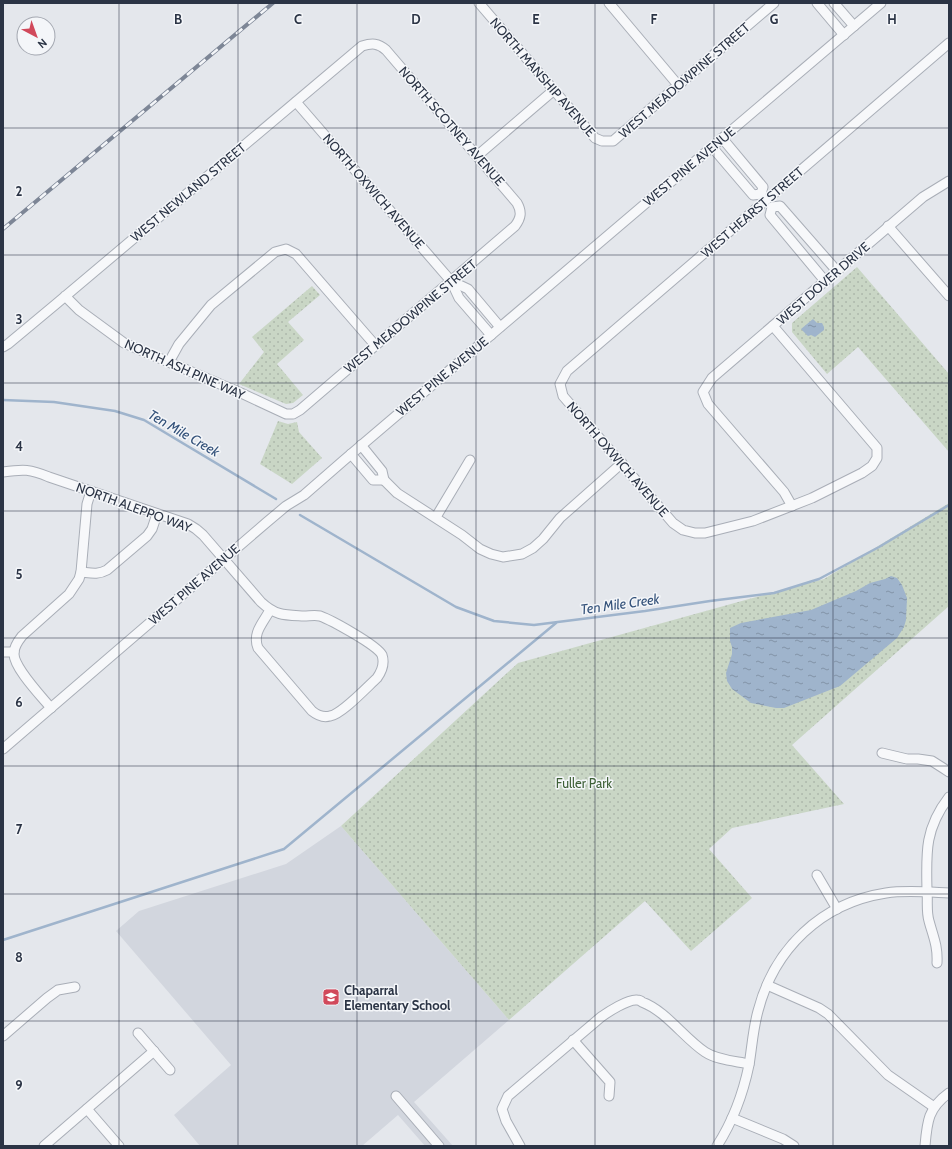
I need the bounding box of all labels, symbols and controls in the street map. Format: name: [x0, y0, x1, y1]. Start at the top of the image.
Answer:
text: B: [174, 11, 182, 27]
text: C: [294, 11, 302, 27]
text: D: [411, 11, 421, 27]
text: F: [651, 11, 658, 27]
text: G: [770, 11, 779, 27]
text: H: [887, 11, 897, 27]
street label: NORTH MANSHIP AVENUE: [487, 14, 599, 140]
north arrow: [16, 16, 56, 56]
street label: WEST MEADOWPINE STREET: [615, 19, 753, 141]
text: N: [35, 36, 50, 51]
street label: NORTH SCOTNEY AVENUE: [396, 63, 508, 189]
street label: WEST PINE AVENUE: [640, 123, 738, 209]
street label: NORTH OXWICH AVENUE: [320, 130, 428, 252]
street label: WEST NEWLAND STREET: [127, 139, 249, 245]
street label: WEST HEARST STREET: [698, 163, 806, 261]
text: 2: [16, 183, 23, 199]
street label: WEST DOVER DRIVE: [773, 238, 873, 328]
street label: WEST MEADOWPINE STREET: [340, 256, 480, 376]
text: 3: [15, 311, 23, 327]
street label: WEST PINE AVENUE: [393, 333, 491, 419]
street label: NORTH ASH PINE WAY: [122, 335, 248, 403]
street label: NORTH OXWICH AVENUE: [564, 398, 672, 520]
water label: Ten Mile Creek: [145, 405, 224, 461]
text: 4: [15, 438, 23, 454]
street label: NORTH ALEPPO WAY: [74, 479, 195, 536]
street label: WEST PINE AVENUE: [145, 540, 243, 628]
text: 5: [16, 566, 23, 582]
water label: Ten Mile Creek: [579, 589, 662, 618]
text: 6: [15, 694, 23, 710]
park label: Fuller Park: [556, 775, 612, 791]
text: 7: [16, 821, 23, 837]
text: 8: [15, 949, 23, 965]
place label: Chaparral Elementary School: [344, 982, 451, 1013]
school or university icon: Chaparral Elementary School: [321, 987, 341, 1007]
text: 9: [15, 1077, 23, 1093]

